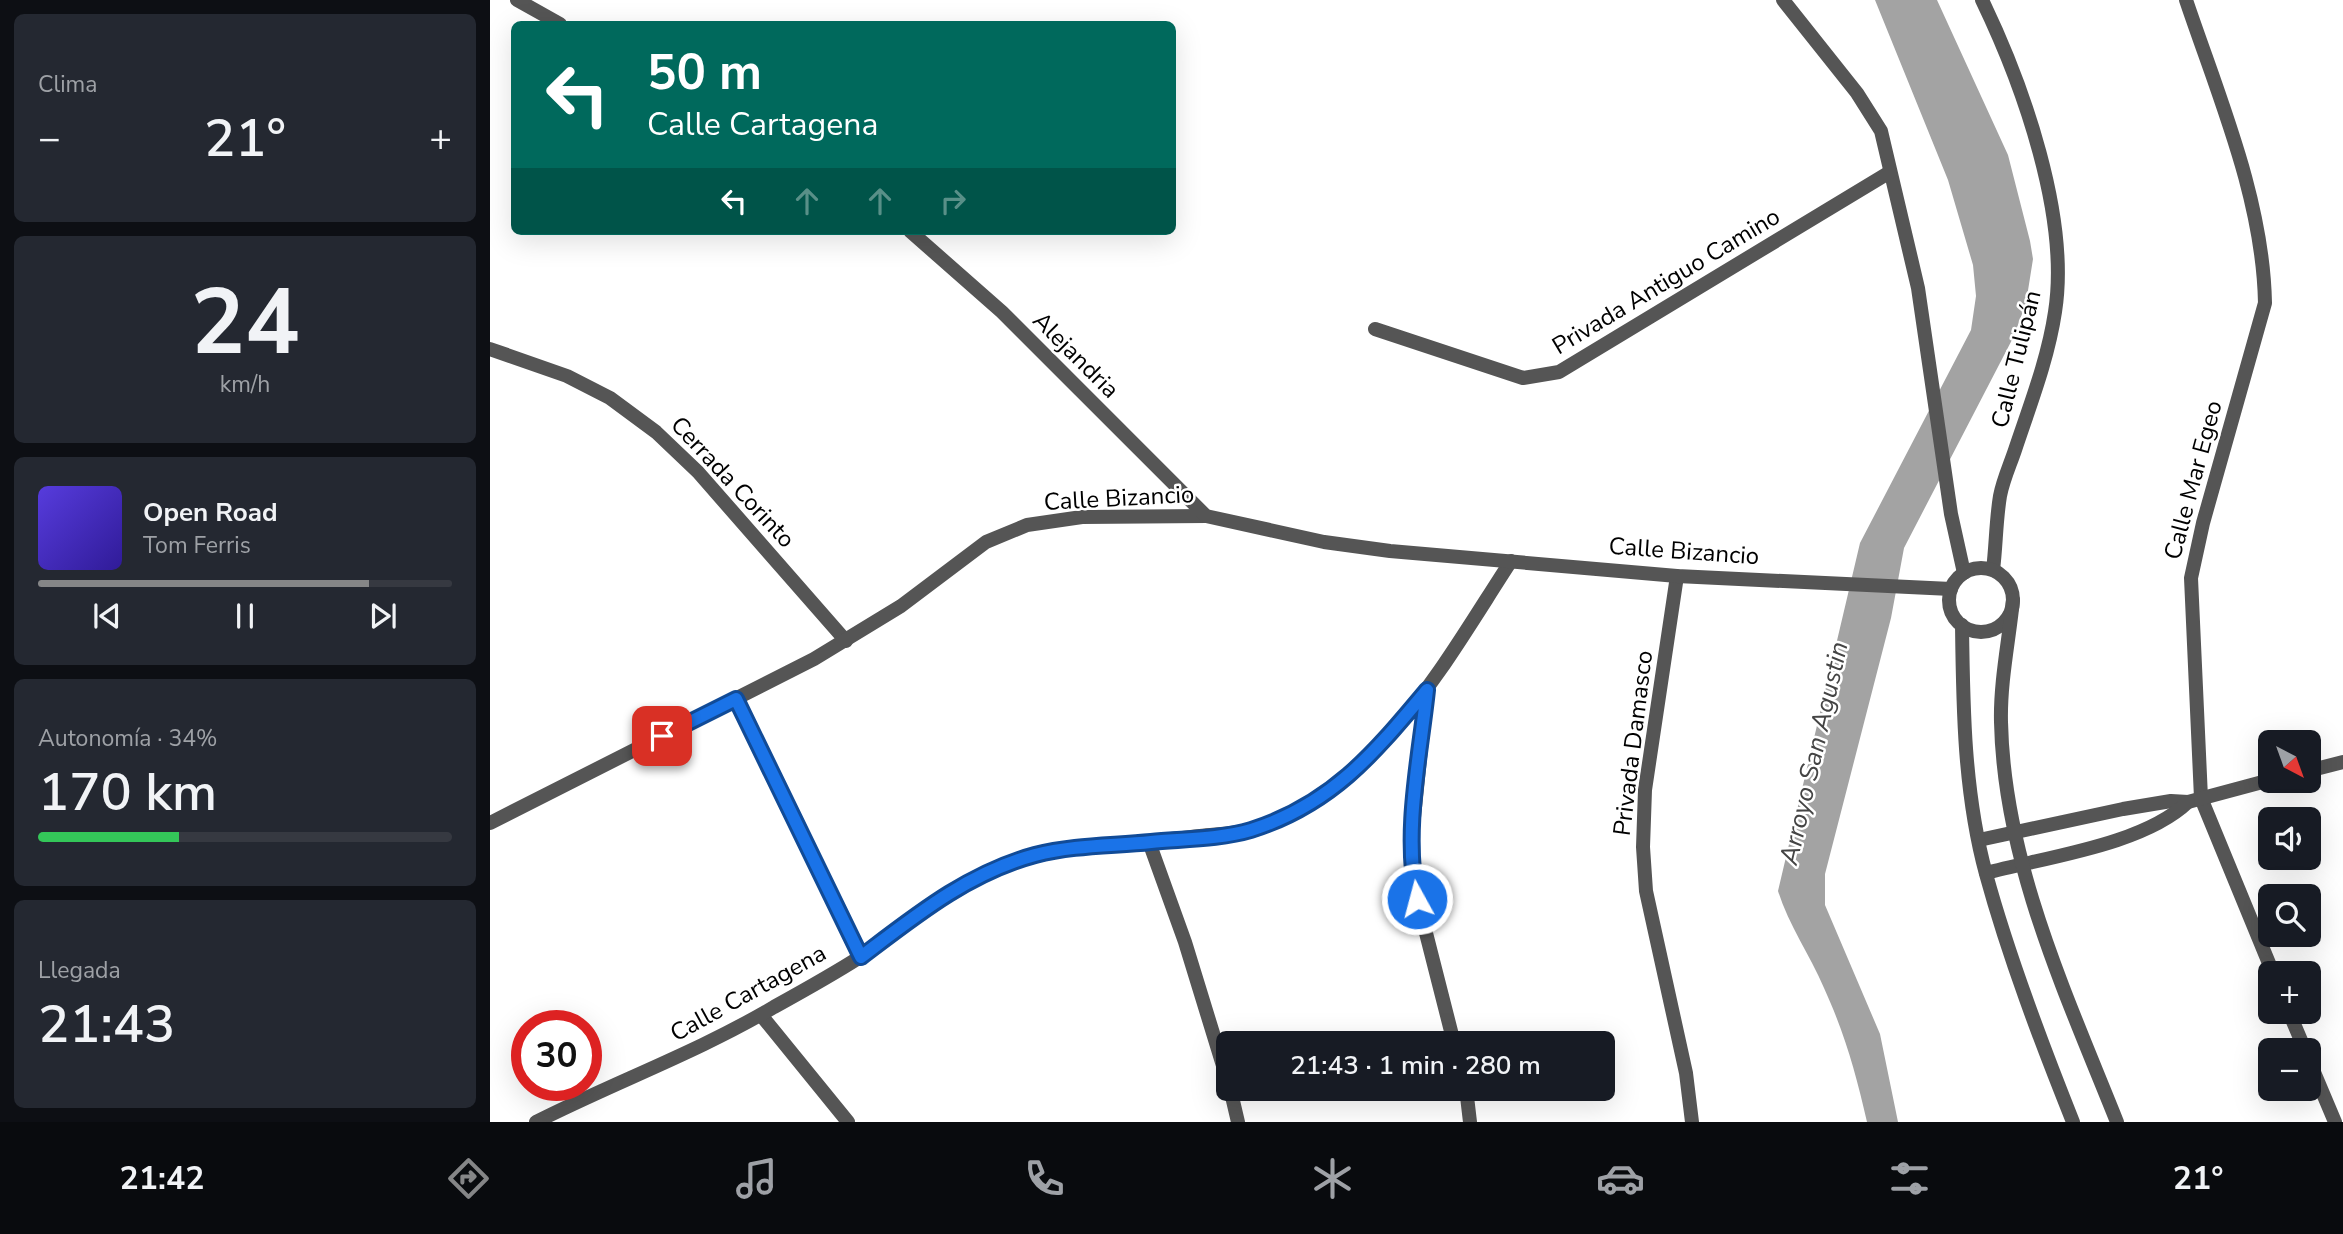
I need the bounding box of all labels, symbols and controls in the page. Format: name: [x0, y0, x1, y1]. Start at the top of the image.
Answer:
text: 50 m: [647, 39, 762, 106]
icon: left: [532, 49, 623, 140]
text: Clima: [38, 69, 98, 100]
text: 21°: [204, 103, 286, 174]
text: Calle Cartagena: [647, 103, 878, 146]
text: −: [38, 113, 61, 164]
text: +: [429, 113, 452, 164]
icon: left: [715, 182, 753, 220]
icon: ahead: [788, 182, 826, 220]
icon: ahead: [861, 182, 899, 220]
icon: right: [934, 182, 972, 220]
street label: Privada Antiguo Camino: [1546, 200, 1786, 362]
text: 24: [190, 261, 300, 385]
street label: Calle Tulipán: [1983, 287, 2049, 431]
street label: Alejandria: [1026, 305, 1126, 405]
text: km/h: [220, 369, 270, 400]
street label: Calle Mar Egeo: [2156, 397, 2230, 563]
street label: Cerrada Corinto: [664, 409, 802, 555]
street label: Calle Bizancio: [1043, 478, 1195, 518]
text: Open Road: [143, 495, 278, 530]
text: Tom Ferris: [143, 530, 251, 561]
street label: Calle Bizancio: [1608, 530, 1760, 572]
icon: previous: [88, 597, 126, 635]
icon: pause: [226, 597, 264, 635]
icon: next: [364, 597, 402, 635]
water label: Arroyo San Agustin: [1771, 638, 1857, 869]
street label: Privada Damasco: [1606, 649, 1660, 837]
pin: [632, 706, 692, 766]
icon: arrive: [643, 717, 681, 755]
text: Autonomía · 34%: [38, 723, 218, 754]
north arrow: [2258, 730, 2320, 793]
map controls: [2258, 730, 2321, 1101]
text: 170 km: [38, 757, 217, 828]
button: sound: [2258, 807, 2321, 870]
position arrow: [1380, 862, 1454, 936]
button: search: [2258, 884, 2321, 947]
street label: Calle Cartagena: [664, 937, 832, 1049]
text: Llegada: [38, 955, 121, 986]
button: +: [2258, 961, 2321, 1024]
text: 21:43: [38, 989, 175, 1060]
speed limit sign: 30: [511, 1010, 602, 1101]
button: −: [2258, 1038, 2321, 1101]
text: 21:43 · 1 min · 280 m: [1290, 1048, 1541, 1083]
icon: directions: [444, 1154, 493, 1203]
icon: music: [732, 1154, 781, 1203]
icon: phone: [1020, 1154, 1069, 1203]
icon: climate: [1308, 1154, 1357, 1203]
icon: car: [1596, 1154, 1645, 1203]
icon: filters: [1885, 1154, 1934, 1203]
text: 21:42: [120, 1157, 204, 1200]
text: 21°: [2173, 1157, 2223, 1200]

